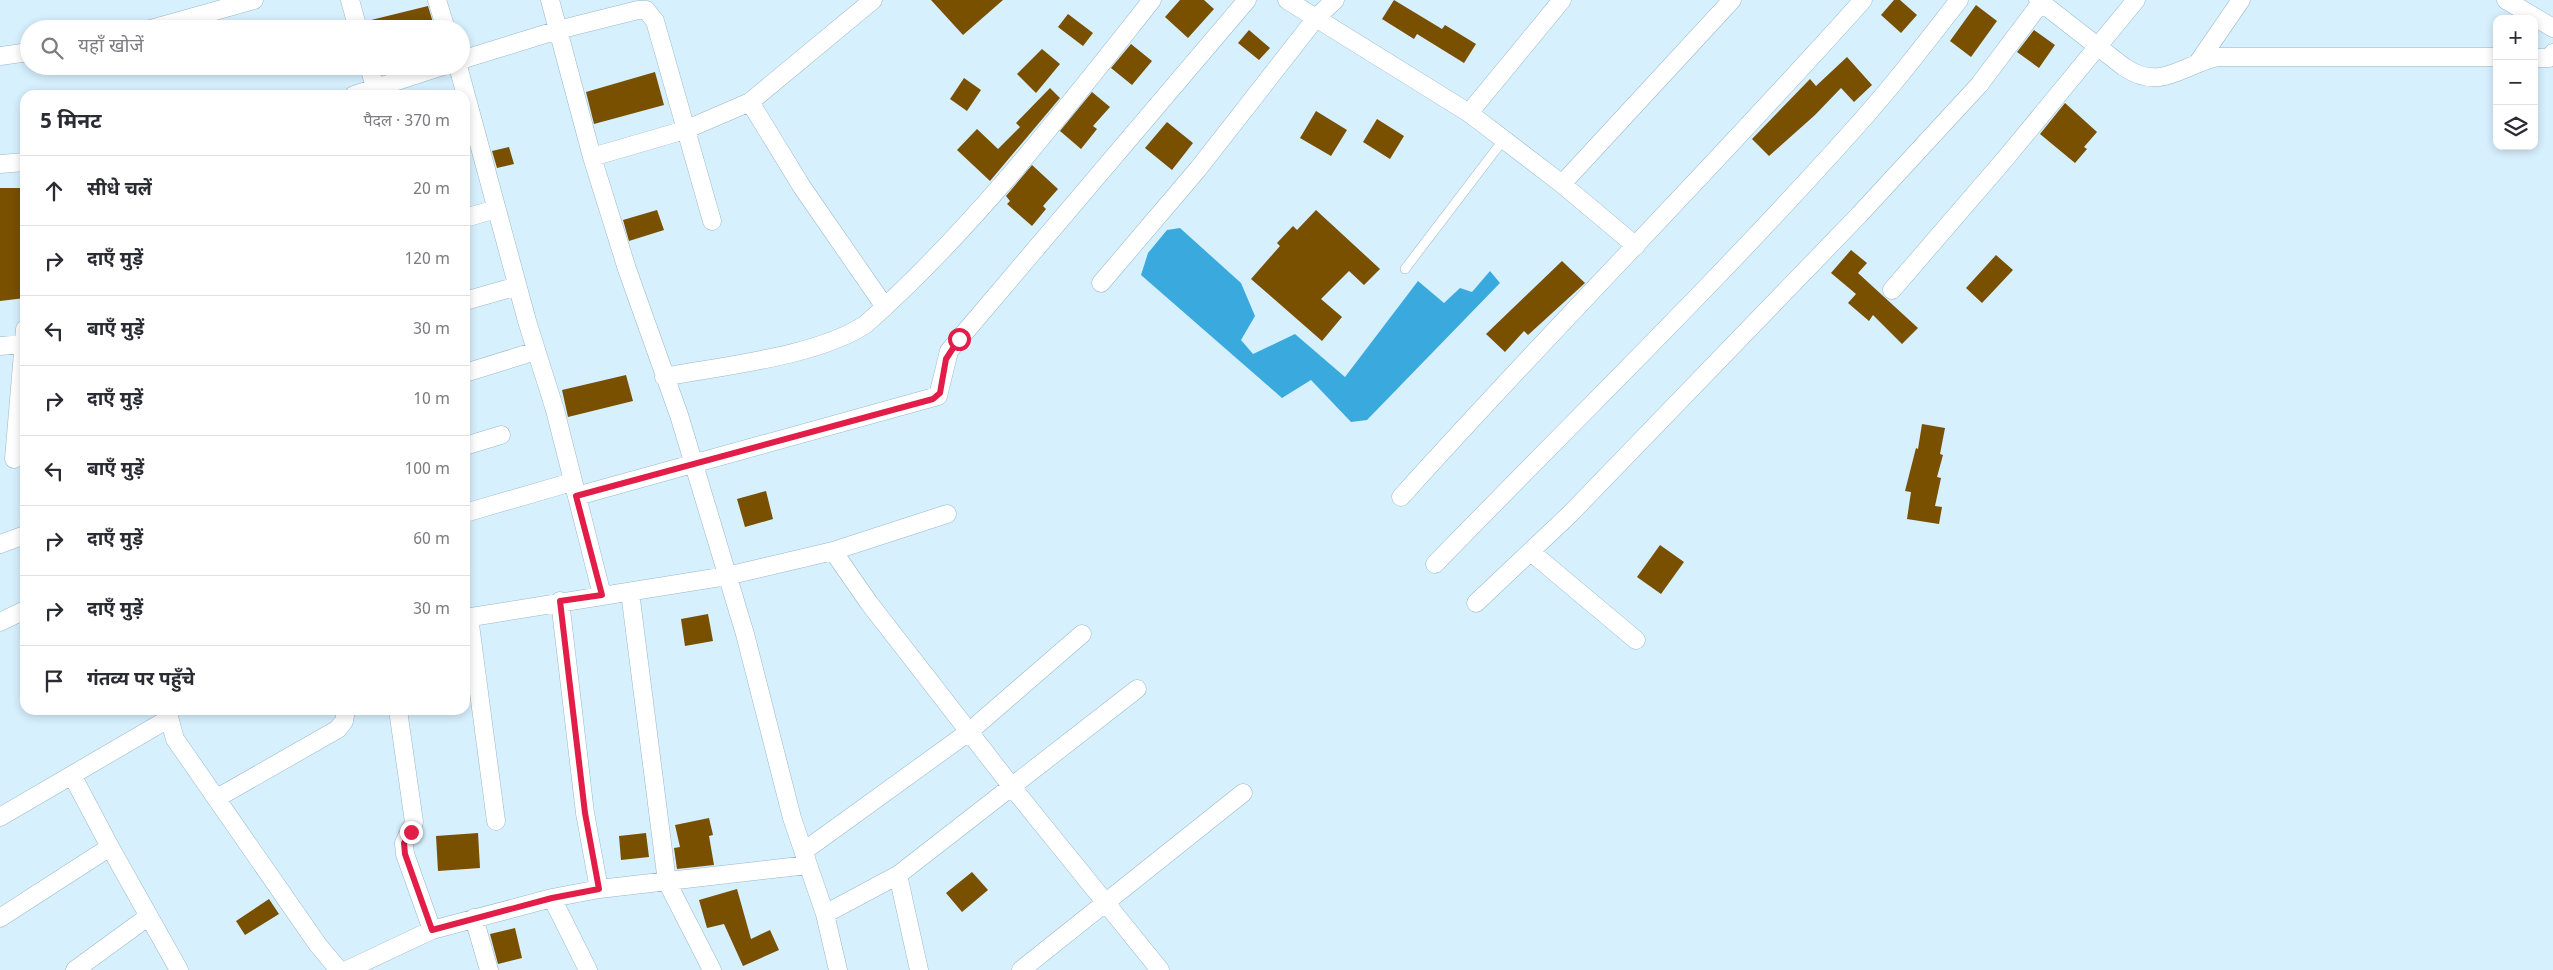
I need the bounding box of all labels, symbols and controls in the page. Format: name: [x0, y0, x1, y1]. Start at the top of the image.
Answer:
map controls: [2493, 15, 2538, 150]
button: +: [2493, 15, 2538, 60]
search box: [20, 20, 470, 75]
icon: search: [38, 34, 66, 62]
text: यहाँ खोजें: [78, 35, 144, 60]
button: −: [2493, 60, 2538, 105]
button: layers: [2493, 105, 2538, 150]
text: 5 मिनट: [40, 109, 101, 137]
text: पैदल · 370 m: [363, 112, 450, 133]
icon: ahead: [40, 177, 68, 205]
text: सीधे चलें: [87, 178, 152, 203]
text: 20 m: [413, 180, 450, 201]
icon: right: [40, 247, 68, 275]
text: दाएँ मुड़ें: [87, 248, 143, 273]
text: 120 m: [404, 250, 450, 271]
icon: left: [40, 317, 68, 345]
text: बाएँ मुड़ें: [87, 318, 144, 343]
text: 30 m: [413, 320, 450, 341]
route start: [948, 328, 971, 351]
icon: right: [40, 387, 68, 415]
text: दाएँ मुड़ें: [87, 388, 143, 413]
text: 10 m: [413, 390, 450, 411]
icon: left: [40, 457, 68, 485]
text: बाएँ मुड़ें: [87, 458, 144, 483]
text: 100 m: [404, 460, 450, 481]
icon: right: [40, 527, 68, 555]
text: दाएँ मुड़ें: [87, 528, 143, 553]
text: 60 m: [413, 530, 450, 551]
icon: right: [40, 597, 68, 625]
text: दाएँ मुड़ें: [87, 598, 143, 623]
text: 30 m: [413, 600, 450, 621]
icon: arrive: [40, 667, 68, 695]
text: गंतव्य पर पहुँचे: [87, 668, 195, 693]
route end: [400, 821, 423, 844]

